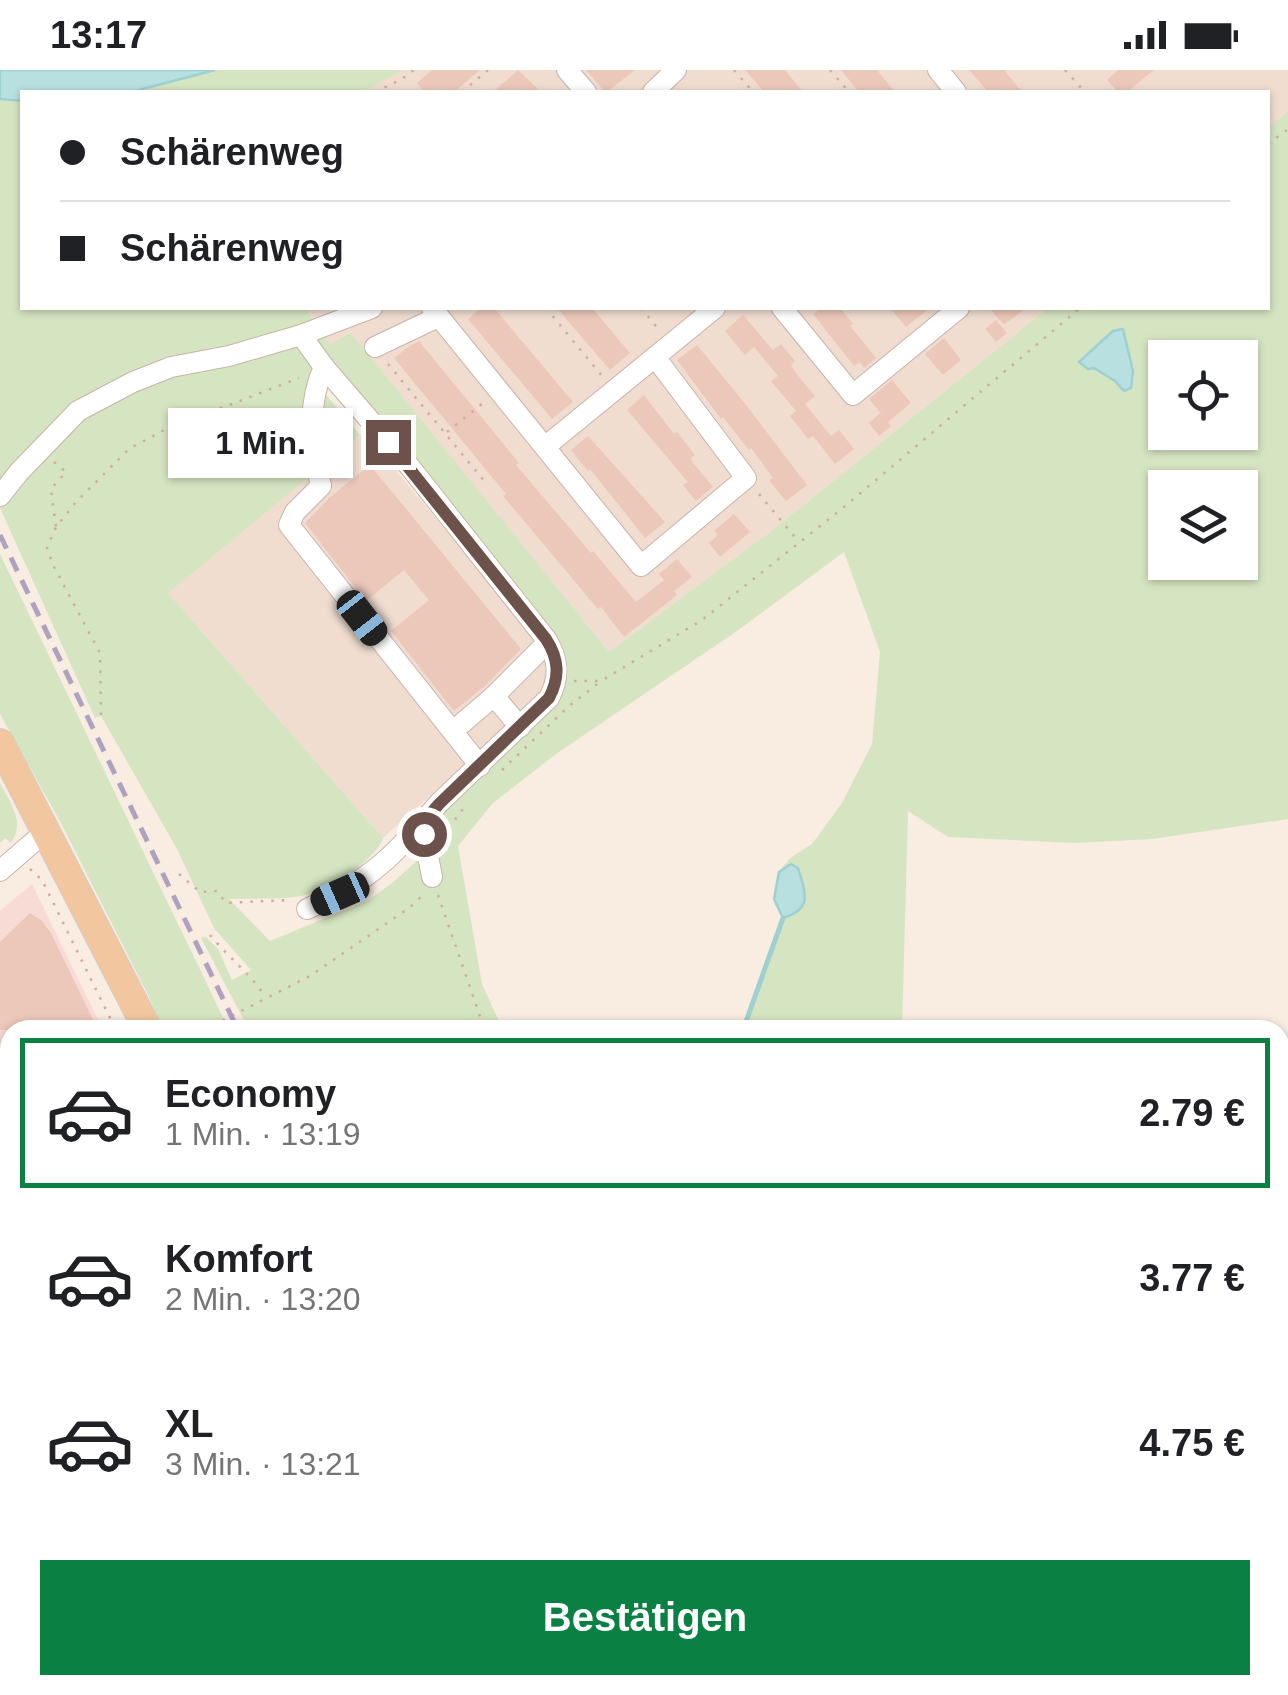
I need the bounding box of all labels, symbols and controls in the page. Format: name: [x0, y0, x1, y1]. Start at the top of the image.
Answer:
text: 13:17: [50, 14, 147, 56]
text: Schärenweg: [120, 131, 344, 173]
text: Schärenweg: [120, 227, 344, 269]
map controls: [1148, 340, 1258, 580]
button: locate: [1148, 340, 1258, 450]
callout: 1 Min.: [168, 407, 353, 477]
route end: [366, 420, 411, 465]
text: 1 Min.: [215, 425, 306, 461]
button: layers: [1148, 470, 1258, 580]
car: [332, 585, 392, 651]
route start: [402, 812, 447, 857]
car: [306, 868, 374, 920]
icon: car: [45, 1068, 135, 1158]
text: Economy: [165, 1073, 336, 1115]
text: 2.79 €: [1139, 1092, 1245, 1134]
text: 1 Min. · 13:19: [165, 1116, 361, 1152]
icon: car: [45, 1233, 135, 1323]
text: Komfort: [165, 1238, 313, 1280]
text: 3.77 €: [1139, 1257, 1245, 1299]
text: 2 Min. · 13:20: [165, 1281, 361, 1317]
icon: car: [45, 1398, 135, 1488]
text: XL: [165, 1403, 214, 1445]
text: 4.75 €: [1139, 1422, 1245, 1464]
text: 3 Min. · 13:21: [165, 1446, 361, 1482]
button: Bestätigen: [40, 1560, 1250, 1675]

